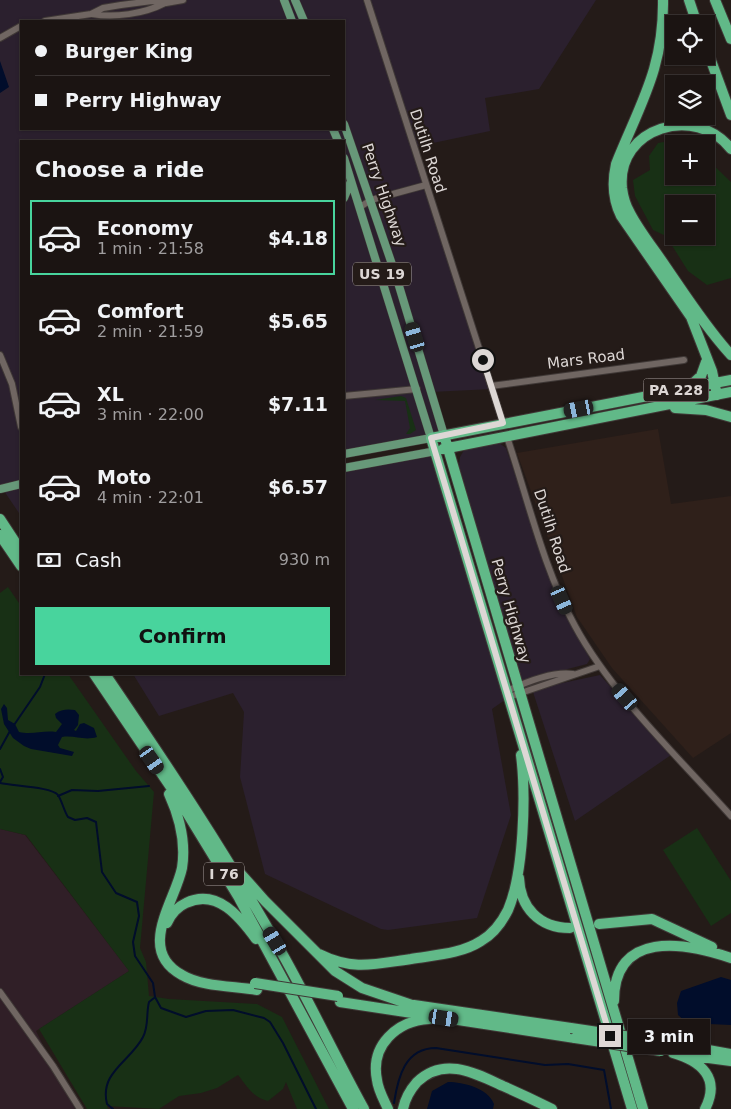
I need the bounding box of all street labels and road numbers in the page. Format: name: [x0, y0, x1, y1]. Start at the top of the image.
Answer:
street label: Dutilh Road: [406, 107, 450, 195]
street label: Perry Highway: [358, 141, 410, 249]
road number: US 19: [353, 262, 411, 286]
street label: Mars Road: [546, 345, 626, 373]
road number: PA 228: [644, 378, 708, 402]
street label: Dutilh Road: [530, 487, 574, 575]
street label: Perry Highway: [487, 556, 535, 666]
road number: I 76: [204, 862, 244, 886]

